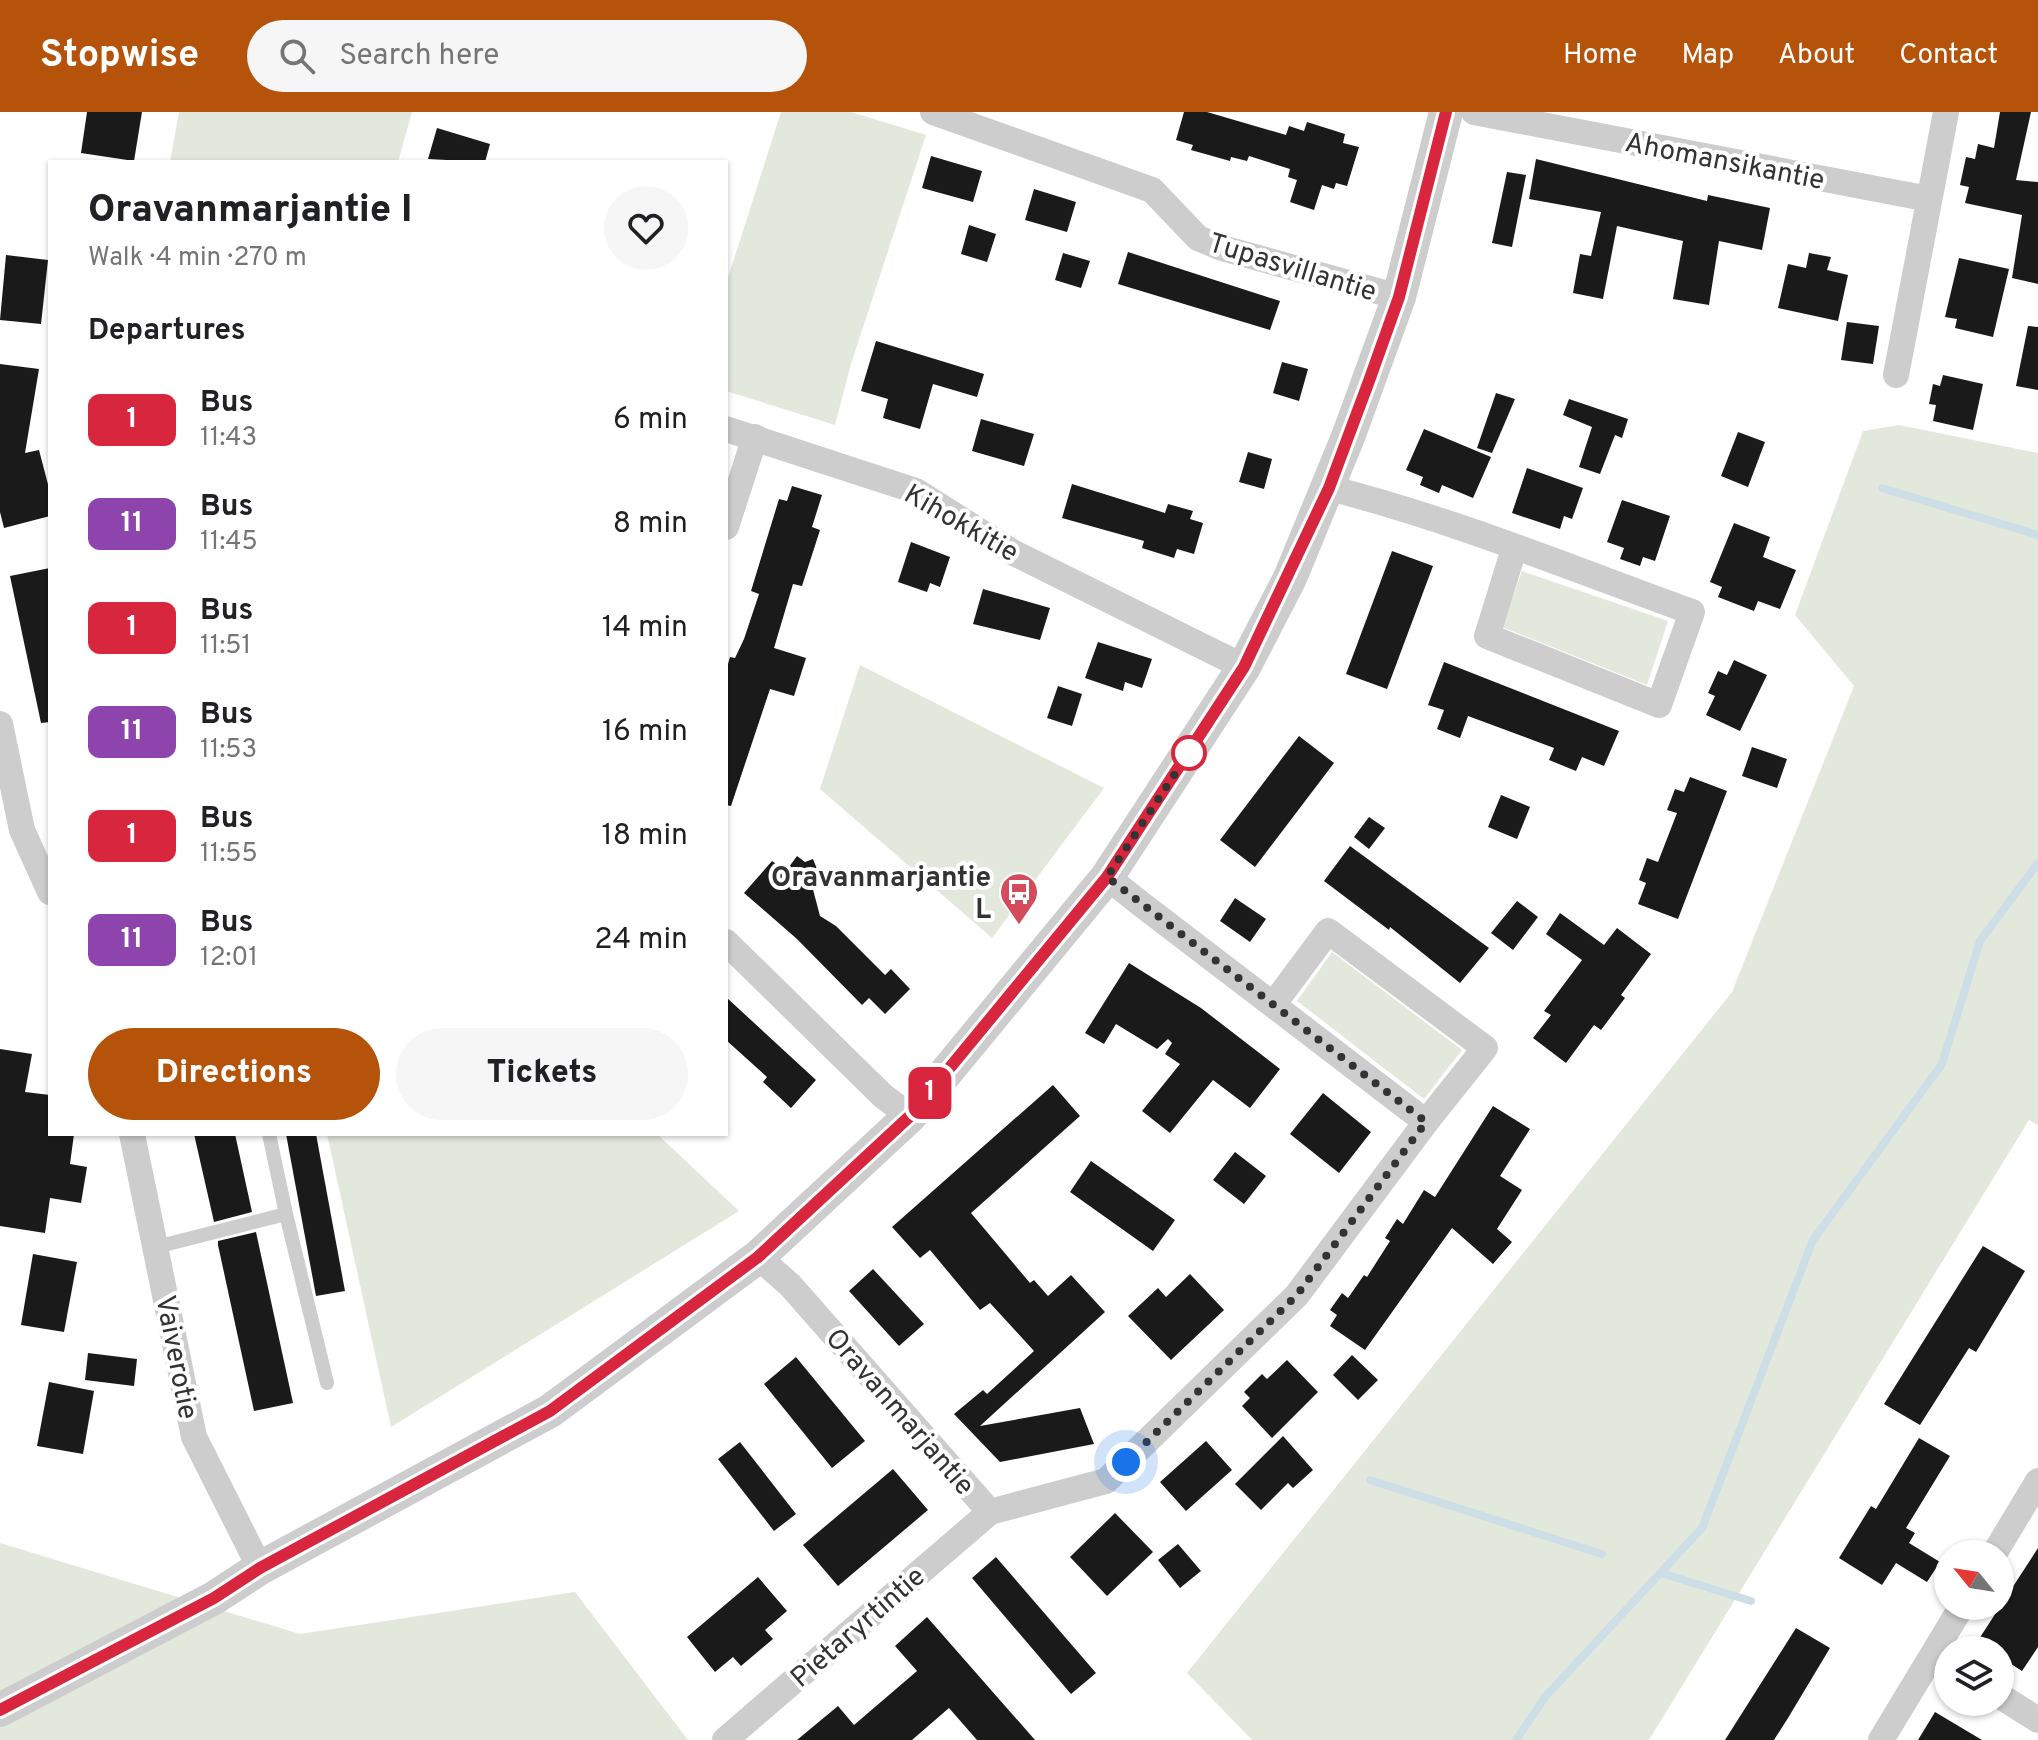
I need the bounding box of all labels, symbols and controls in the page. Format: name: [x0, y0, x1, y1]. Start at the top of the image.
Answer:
search box: [247, 20, 807, 92]
text: Stopwise: [40, 32, 199, 81]
icon: search: [275, 34, 319, 78]
text: Search here: [339, 38, 499, 75]
text: Home: [1563, 38, 1637, 74]
text: Map: [1681, 38, 1734, 74]
text: About: [1778, 38, 1855, 74]
text: Contact: [1899, 38, 1998, 74]
street label: Ahomansikantie: [1622, 126, 1827, 200]
button: heart: [604, 186, 688, 270]
text: Oravanmarjantie I: [88, 187, 412, 236]
street label: Tupasvillantie: [1204, 226, 1380, 311]
text: Walk · 4 min · 270 m: [88, 242, 307, 275]
text: Departures: [88, 313, 246, 350]
text: Bus: [200, 385, 253, 422]
text: 1: [126, 402, 138, 438]
text: 6 min: [613, 402, 688, 439]
text: 11:43: [200, 422, 257, 455]
street label: Kihokkitie: [897, 477, 1024, 572]
text: Bus: [200, 489, 253, 526]
text: 11: [121, 506, 143, 542]
text: 8 min: [613, 506, 688, 543]
text: 11:45: [200, 526, 258, 559]
text: Bus: [200, 593, 253, 630]
text: 1: [126, 610, 138, 646]
text: 14 min: [602, 610, 688, 647]
text: 11:51: [200, 630, 251, 663]
text: Bus: [200, 697, 253, 734]
text: 11: [121, 714, 143, 750]
text: 16 min: [602, 714, 688, 751]
text: 11:53: [200, 734, 257, 767]
unlabelled marker: [1172, 736, 1206, 770]
text: Bus: [200, 801, 253, 838]
text: 1: [126, 818, 138, 854]
text: 18 min: [602, 818, 688, 855]
text: 11:55: [200, 838, 258, 871]
place label: Oravanmarjantie L: [771, 861, 991, 929]
bus stop icon: Oravanmarjantie L: [998, 871, 1040, 926]
text: Bus: [200, 905, 253, 942]
text: 11: [121, 922, 143, 958]
text: 24 min: [594, 922, 688, 959]
text: 12:01: [200, 942, 258, 975]
button: Directions: [88, 1028, 380, 1120]
button: Tickets: [396, 1028, 688, 1120]
line badge: 1: [904, 1067, 956, 1119]
text: 1: [924, 1075, 936, 1111]
street label: Vaiverotie: [145, 1293, 205, 1423]
street label: Oravanmarjantie: [816, 1322, 981, 1504]
your location: [1106, 1442, 1146, 1482]
north arrow: [1934, 1540, 2014, 1620]
map controls: [1934, 1540, 2014, 1716]
street label: Pietaryrtintie: [784, 1560, 934, 1697]
button: layers: [1934, 1636, 2014, 1716]

